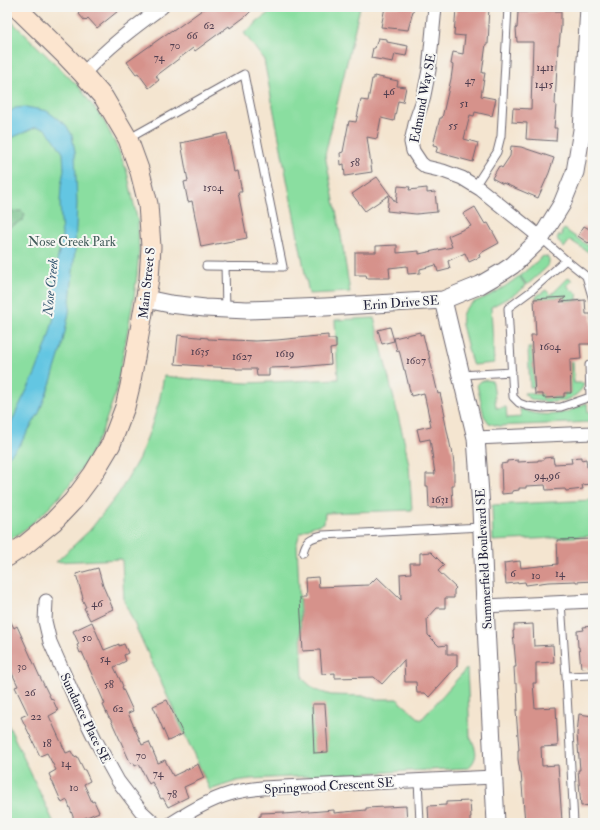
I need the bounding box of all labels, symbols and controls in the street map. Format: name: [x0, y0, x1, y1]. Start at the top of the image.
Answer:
house number: 62: [203, 19, 215, 32]
house number: 66: [186, 29, 199, 42]
house number: 70: [170, 39, 181, 52]
house number: 74: [154, 51, 165, 64]
street label: Edmund Way SE: [406, 52, 440, 144]
house number: 1411: [536, 61, 554, 74]
house number: 47: [465, 74, 475, 87]
house number: 1415: [535, 78, 553, 91]
house number: 46: [383, 85, 396, 98]
house number: 51: [460, 97, 468, 110]
house number: 55: [448, 119, 458, 132]
house number: 58: [350, 156, 360, 169]
house number: 1504: [203, 181, 224, 194]
park label: Nose Creek Park: [28, 234, 117, 250]
street label: Main Street S: [135, 246, 159, 320]
water label: Nose Creek: [39, 257, 62, 318]
street label: Erin Drive SE: [363, 292, 440, 314]
house number: 1604: [540, 340, 562, 353]
house number: 1635: [191, 345, 209, 358]
house number: 1619: [276, 347, 294, 360]
house number: 1627: [232, 350, 252, 363]
house number: 1607: [406, 354, 426, 367]
house number: 94,96: [533, 469, 561, 482]
street label: Summerfield Boulevard SE: [472, 488, 496, 630]
house number: 1631: [431, 493, 449, 506]
house number: 6: [510, 567, 517, 580]
house number: 14: [555, 567, 566, 580]
house number: 10: [531, 569, 541, 582]
house number: 46: [91, 597, 104, 610]
house number: 50: [82, 631, 93, 644]
house number: 54: [100, 652, 111, 665]
house number: 30: [17, 660, 27, 673]
street label: Sundance Place SE: [56, 671, 114, 766]
house number: 58: [104, 678, 114, 691]
house number: 26: [24, 686, 37, 699]
house number: 62: [112, 702, 124, 715]
house number: 22: [30, 710, 42, 723]
house number: 18: [42, 737, 52, 750]
house number: 70: [136, 749, 147, 762]
house number: 14: [61, 757, 72, 770]
house number: 74: [153, 767, 164, 780]
street label: Springwood Crescent SE: [264, 775, 394, 798]
house number: 10: [69, 781, 79, 794]
house number: 78: [167, 788, 177, 801]

